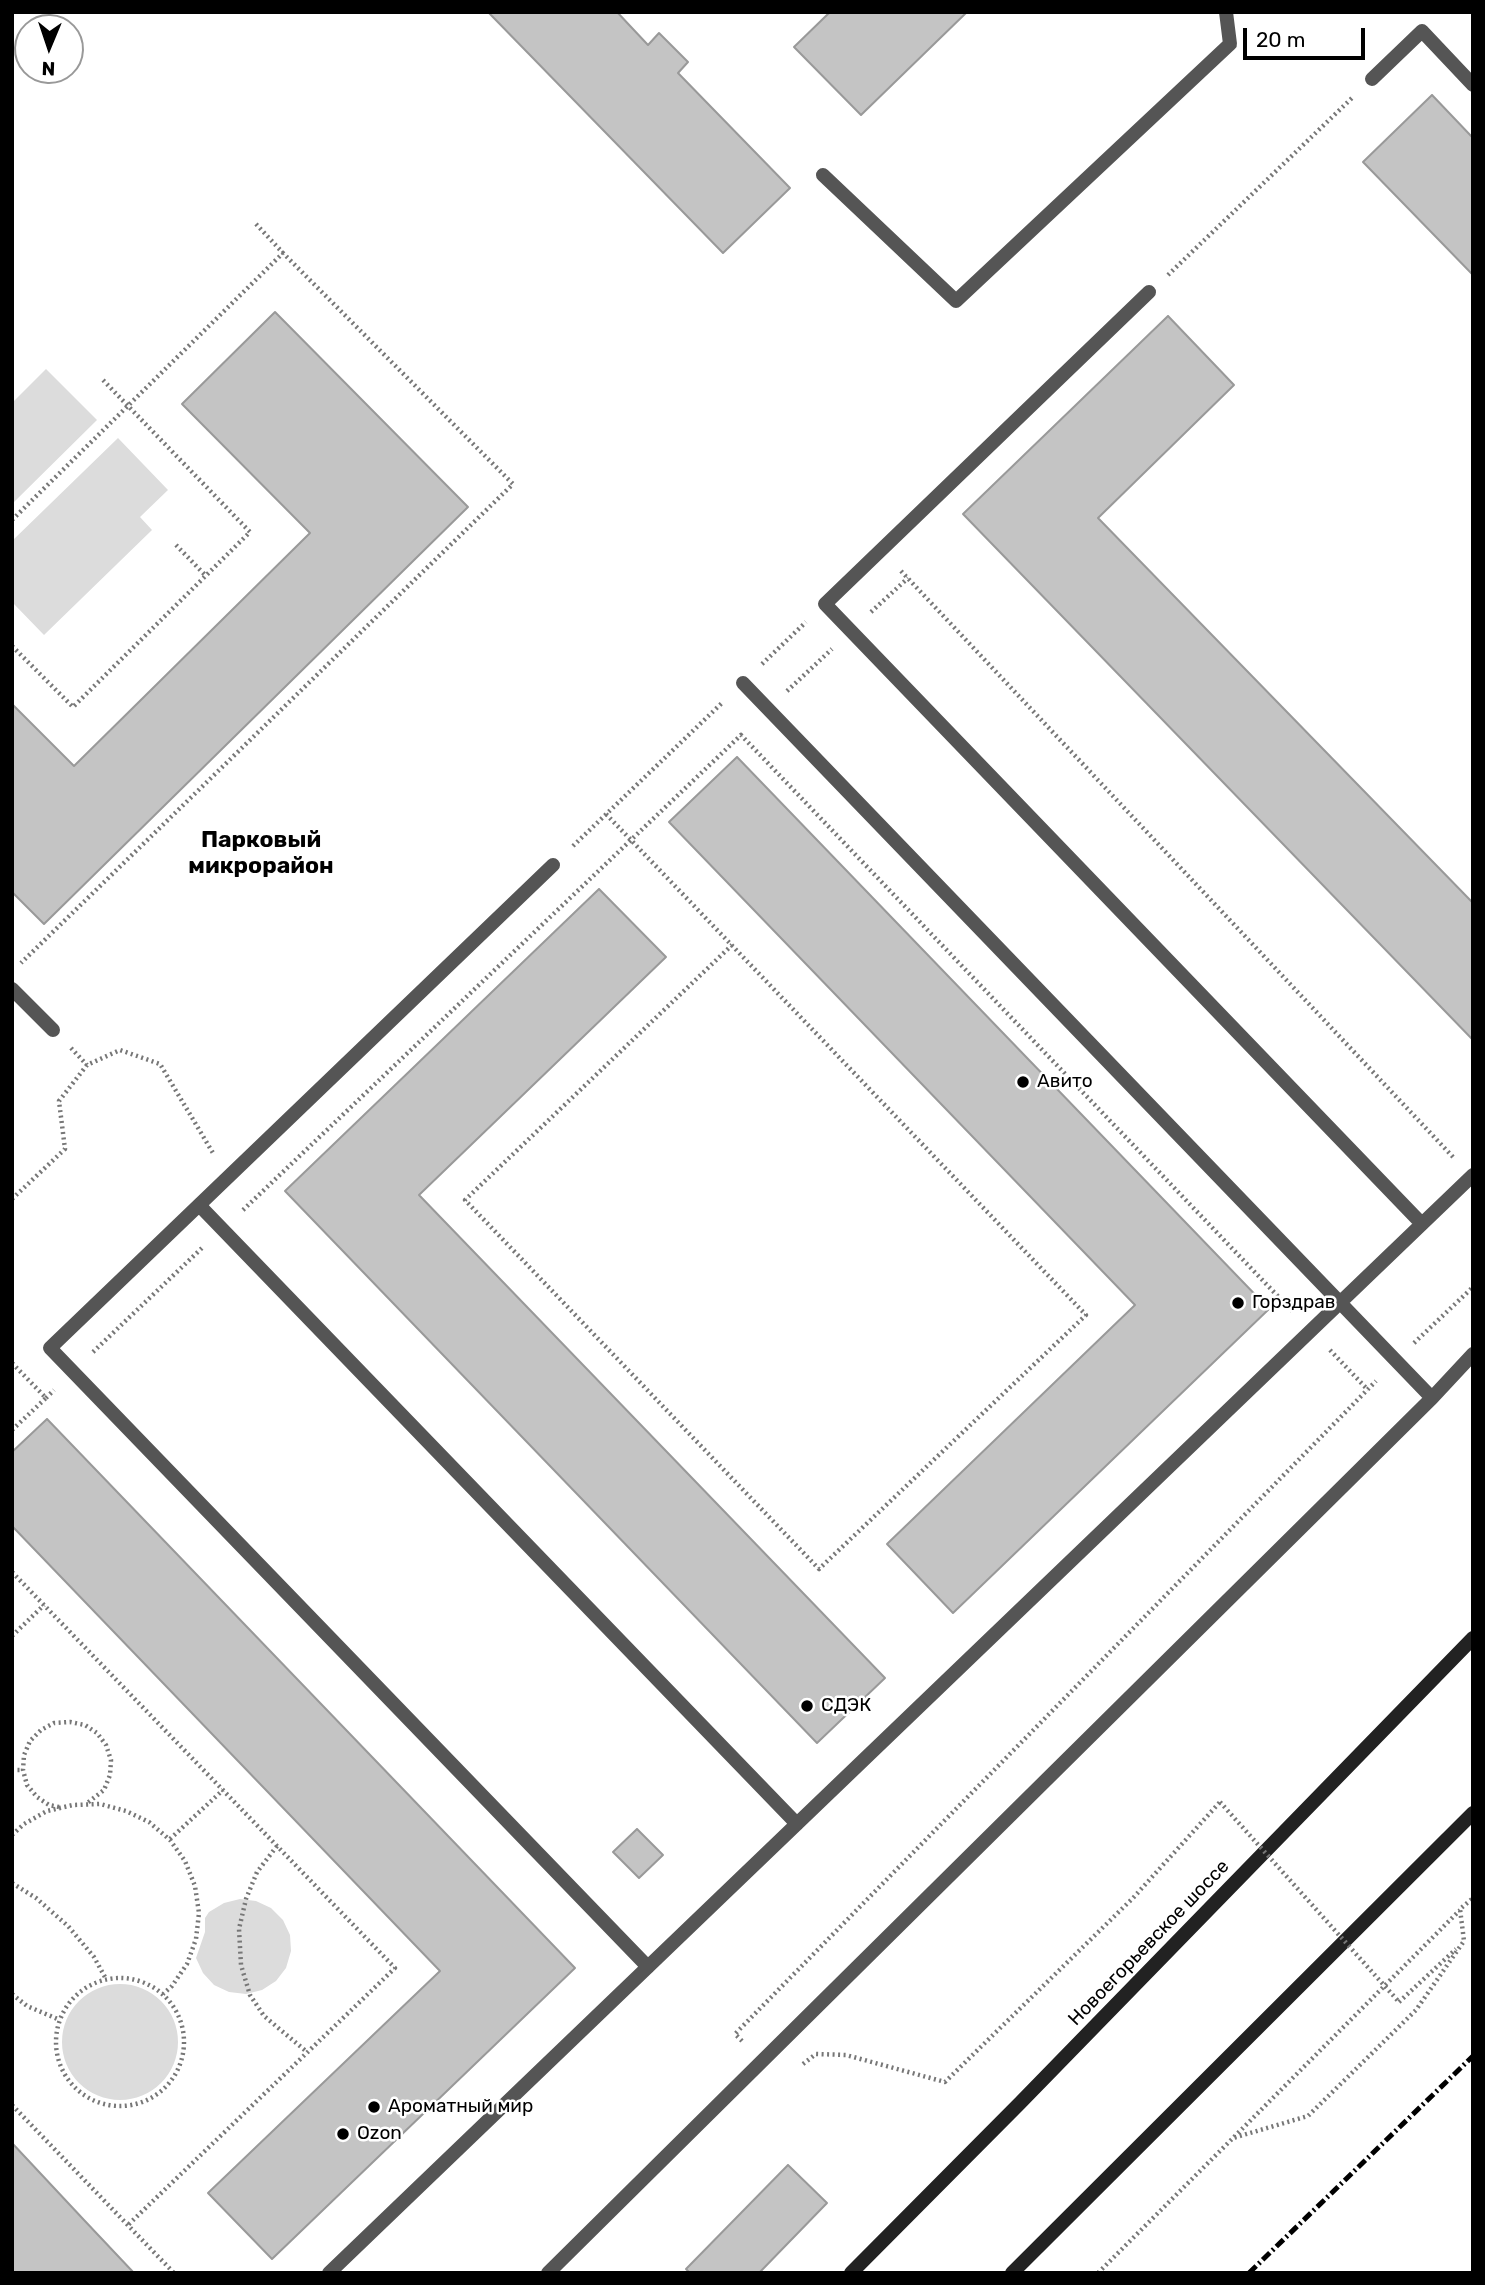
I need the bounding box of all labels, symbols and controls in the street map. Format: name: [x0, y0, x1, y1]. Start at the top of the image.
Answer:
north arrow: [14, 14, 84, 84]
scale bar: [1247, 14, 1370, 58]
text: 20 m: [1256, 27, 1305, 52]
text: N: [41, 57, 56, 80]
district label: Парковый микрорайон: [188, 826, 334, 880]
place label: Авито: [1037, 1071, 1093, 1093]
marker: Авито: [1015, 1074, 1031, 1090]
place label: Горздрав: [1252, 1292, 1335, 1314]
marker: Горздрав: [1230, 1295, 1246, 1311]
place label: СДЭК: [821, 1695, 871, 1717]
marker: СДЭК: [799, 1698, 815, 1714]
street label: Новоегорьевское шоссе: [1064, 1855, 1234, 2031]
place label: Ароматный мир: [388, 2096, 533, 2118]
marker: Ароматный мир: [366, 2099, 382, 2115]
place label: Ozon: [357, 2123, 402, 2145]
marker: Ozon: [335, 2126, 351, 2142]

